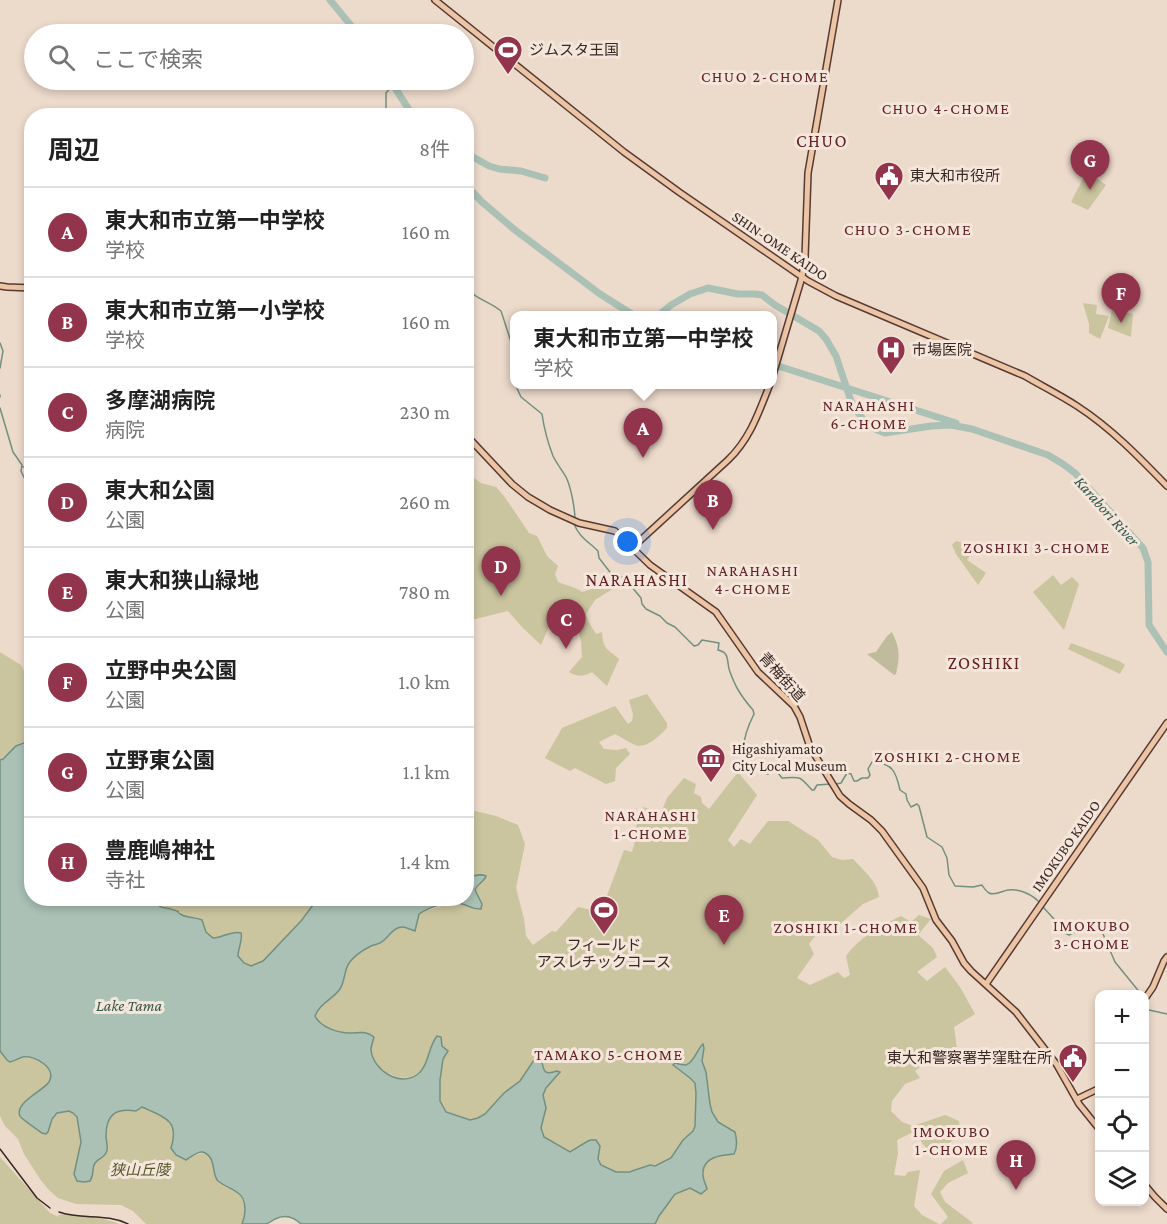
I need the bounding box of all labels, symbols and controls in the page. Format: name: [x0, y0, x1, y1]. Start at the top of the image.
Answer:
search box: [24, 24, 474, 90]
sports icon: ジムスタ王国: [492, 34, 524, 76]
icon: search: [45, 41, 78, 74]
place label: ジムスタ王国: [529, 42, 619, 58]
text: ここで検索: [93, 47, 203, 72]
district label: CHUO 2-CHOME: [701, 68, 829, 85]
district label: CHUO 4-CHOME: [882, 100, 1010, 117]
district label: CHUO: [796, 131, 848, 151]
text: 周辺: [48, 136, 100, 165]
text: 8件: [419, 138, 450, 160]
pin: G: [1070, 140, 1110, 190]
public building icon: 東大和市役所: [873, 160, 905, 202]
place label: 東大和市役所: [910, 168, 1000, 184]
text: 東大和市立第一中学校: [105, 208, 325, 233]
street label: SHIN-OME KAIDO: [729, 208, 831, 284]
text: A: [62, 221, 73, 243]
text: 160 m: [402, 221, 450, 243]
district label: CHUO 3-CHOME: [844, 221, 972, 238]
text: 学校: [105, 239, 145, 261]
pin: F: [1102, 274, 1140, 323]
text: 東大和市立第一小学校: [105, 298, 325, 323]
text: B: [62, 311, 73, 333]
text: 160 m: [402, 311, 450, 333]
popup: [510, 311, 777, 389]
text: 東大和市立第一中学校: [533, 326, 754, 351]
text: 学校: [105, 329, 145, 351]
hospital icon: 市場医院: [875, 334, 907, 376]
place label: 市場医院: [912, 342, 972, 358]
text: 学校: [533, 357, 573, 379]
text: 多摩湖病院: [105, 388, 215, 413]
district label: NARAHASHI 6-CHOME: [823, 397, 915, 432]
text: C: [61, 401, 74, 423]
text: 230 m: [400, 401, 450, 423]
pin: A: [624, 408, 662, 458]
text: 病院: [105, 419, 145, 441]
water label: Karabori River: [1071, 473, 1143, 550]
text: 東大和公園: [105, 478, 215, 503]
pin: B: [694, 480, 732, 530]
text: D: [61, 491, 74, 513]
text: 260 m: [399, 491, 450, 513]
text: 公園: [105, 509, 145, 531]
your location: [613, 527, 642, 556]
district label: ZOSHIKI 3-CHOME: [963, 539, 1111, 556]
pin: D: [482, 546, 520, 596]
district label: NARAHASHI 4-CHOME: [707, 562, 799, 597]
text: 東大和狭山緑地: [105, 568, 259, 593]
district label: NARAHASHI: [586, 570, 688, 590]
text: E: [62, 581, 73, 603]
text: 780 m: [399, 581, 450, 603]
text: 公園: [105, 599, 145, 621]
pin: C: [546, 600, 586, 649]
street label: 青梅街道: [756, 649, 809, 705]
district label: ZOSHIKI: [947, 653, 1021, 673]
text: 立野中央公園: [105, 658, 237, 683]
text: F: [62, 671, 73, 693]
text: 1.0 km: [399, 671, 450, 693]
text: 公園: [105, 689, 145, 711]
place label: Higashiyamato City Local Museum: [732, 741, 847, 775]
museum icon: Higashiyamato City Local Museum: [695, 742, 727, 784]
text: 立野東公園: [105, 748, 215, 773]
district label: ZOSHIKI 2-CHOME: [874, 748, 1022, 765]
text: G: [61, 761, 74, 783]
text: 1.1 km: [403, 761, 450, 783]
text: 公園: [105, 779, 145, 801]
street label: IMOKUBO KAIDO: [1029, 797, 1103, 895]
district label: NARAHASHI 1-CHOME: [605, 807, 697, 842]
text: 豊鹿嶋神社: [105, 838, 215, 863]
text: H: [61, 851, 74, 873]
text: 1.4 km: [400, 851, 450, 873]
text: 寺社: [105, 869, 145, 891]
sports icon: フィールド アスレチックコース: [588, 894, 620, 936]
pin: E: [704, 896, 744, 945]
district label: IMOKUBO 3-CHOME: [1053, 917, 1131, 952]
district label: ZOSHIKI 1-CHOME: [773, 919, 919, 936]
place label: フィールド アスレチックコース: [537, 937, 671, 970]
map controls: [1095, 990, 1149, 1206]
button: +: [1095, 990, 1149, 1044]
water label: Lake Tama: [96, 997, 163, 1014]
public building icon: 東大和警察署芋窪駐在所: [1057, 1042, 1089, 1084]
button: −: [1095, 1044, 1149, 1098]
district label: TAMAKO 5-CHOME: [534, 1046, 684, 1063]
place label: 東大和警察署芋窪駐在所: [887, 1050, 1052, 1066]
button: locate: [1095, 1098, 1149, 1152]
district label: IMOKUBO 1-CHOME: [913, 1123, 991, 1158]
pin: H: [996, 1140, 1036, 1190]
button: layers: [1095, 1152, 1149, 1206]
park label: 狭山丘陵: [110, 1162, 172, 1178]

